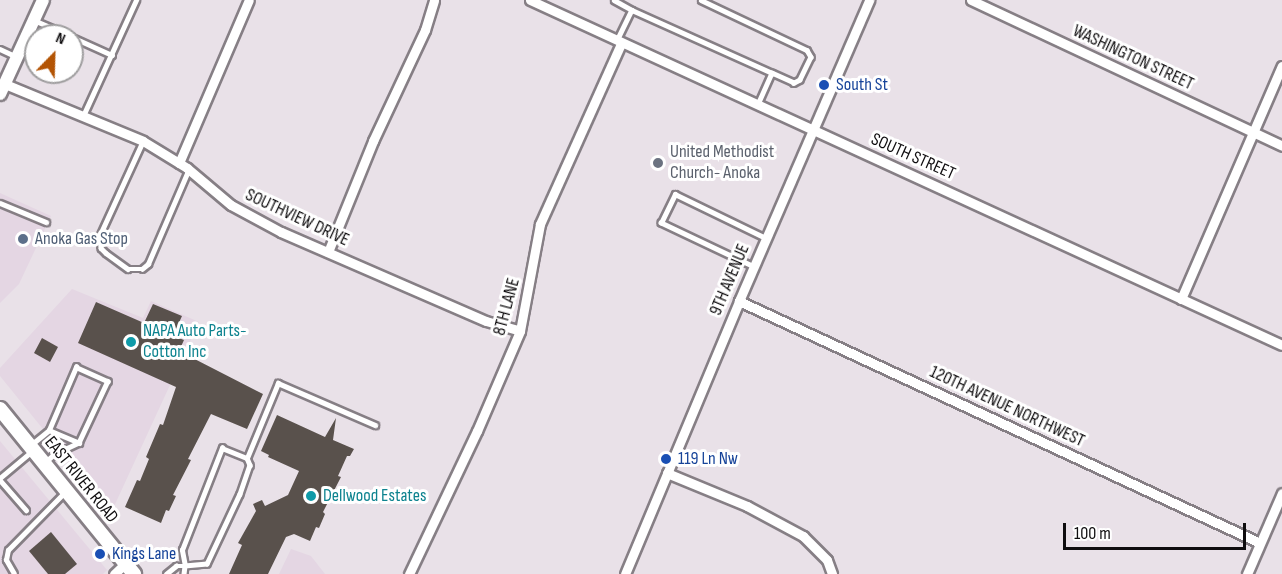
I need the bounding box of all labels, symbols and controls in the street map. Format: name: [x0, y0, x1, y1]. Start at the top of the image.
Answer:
street label: WASHINGTON STREET: [1069, 21, 1197, 95]
north arrow: [24, 24, 84, 84]
text: N: [53, 28, 68, 49]
place label: South St: [836, 74, 888, 96]
marker: South St: [817, 78, 831, 92]
street label: SOUTH STREET: [867, 129, 959, 185]
place label: United Methodist Church- Anoka: [670, 142, 774, 184]
marker: United Methodist Church- Anoka: [651, 156, 665, 170]
street label: SOUTHVIEW DRIVE: [242, 185, 352, 251]
place label: Anoka Gas Stop: [35, 228, 128, 250]
marker: Anoka Gas Stop: [16, 232, 30, 246]
street label: 9TH AVENUE: [705, 241, 755, 319]
street label: 8TH LANE: [489, 276, 525, 338]
place label: NAPA Auto Parts- Cotton Inc: [143, 321, 247, 364]
marker: NAPA Auto Parts- Cotton Inc: [124, 335, 138, 349]
street label: 120TH AVENUE NORTHWEST: [926, 362, 1088, 452]
street label: EAST RIVER ROAD: [40, 432, 122, 528]
place label: 119 Ln Nw: [678, 448, 738, 470]
marker: 119 Ln Nw: [659, 452, 673, 466]
place label: Dellwood Estates: [323, 485, 426, 507]
marker: Dellwood Estates: [304, 489, 318, 503]
scale bar: [1066, 511, 1249, 549]
text: 100 m: [1074, 523, 1111, 544]
place label: Kings Lane: [112, 543, 176, 565]
marker: Kings Lane: [93, 547, 107, 561]

